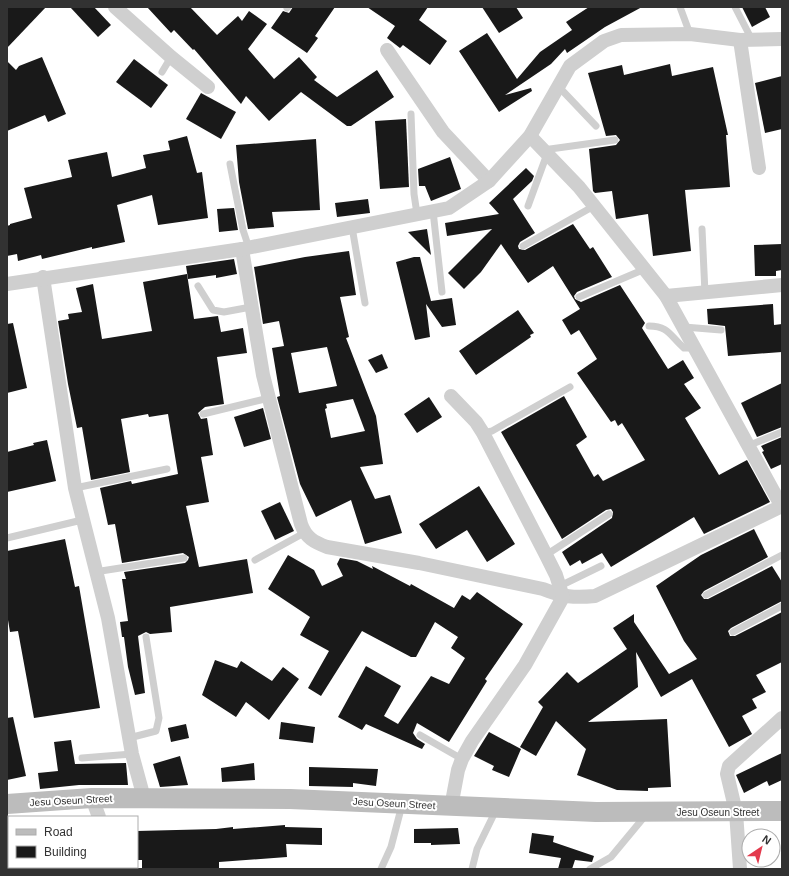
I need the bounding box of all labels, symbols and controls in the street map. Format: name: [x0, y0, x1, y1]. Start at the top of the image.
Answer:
street label: Jesu Oseun Street: [29, 793, 113, 808]
street label: Jesu Oseun Street: [352, 796, 436, 811]
street label: Jesu Oseun Street: [677, 807, 760, 818]
legend: [8, 816, 138, 868]
text: Road: [44, 825, 73, 839]
north arrow: [741, 828, 781, 868]
text: N: [760, 833, 773, 847]
text: Building: [44, 845, 87, 859]

